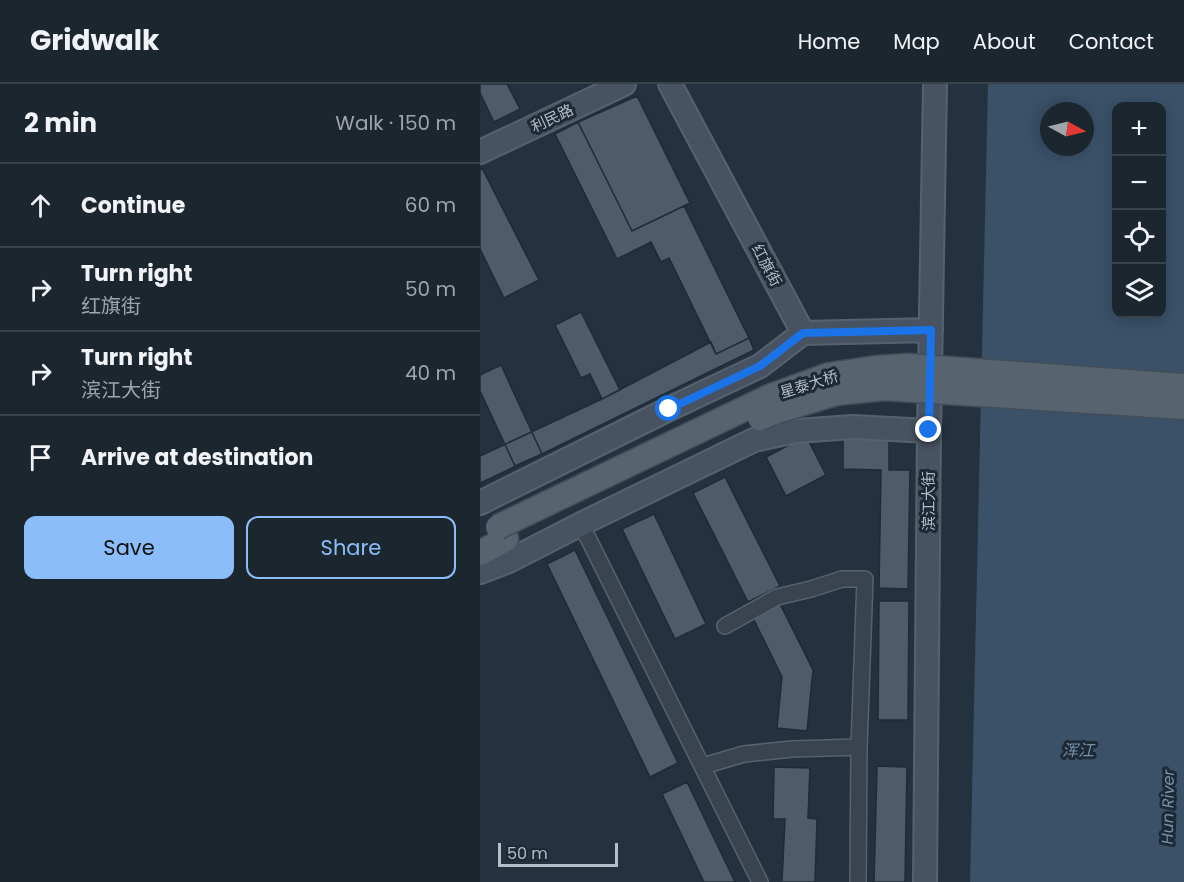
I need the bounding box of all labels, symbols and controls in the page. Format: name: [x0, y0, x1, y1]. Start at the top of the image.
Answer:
text: Gridwalk: [30, 21, 159, 60]
text: Home: [798, 27, 860, 56]
text: Map: [893, 27, 940, 56]
text: About: [973, 27, 1036, 56]
text: Contact: [1069, 27, 1154, 56]
street label: 利民路: [527, 99, 577, 137]
north arrow: [1040, 102, 1094, 156]
map controls: [1112, 102, 1166, 318]
button: +: [1112, 102, 1166, 156]
text: 2 min: [24, 105, 97, 141]
text: Walk · 150 m: [335, 109, 456, 137]
button: −: [1112, 156, 1166, 210]
icon: ahead: [24, 189, 57, 222]
text: Continue: [81, 190, 185, 221]
text: 60 m: [405, 191, 456, 219]
button: locate: [1112, 210, 1166, 264]
street label: 红旗街: [747, 240, 787, 290]
text: Turn right: [81, 258, 192, 289]
button: layers: [1112, 264, 1166, 318]
icon: right: [24, 273, 57, 306]
text: 50 m: [405, 275, 456, 303]
text: 红旗街: [81, 292, 141, 320]
text: Turn right: [81, 342, 192, 373]
icon: right: [24, 357, 57, 390]
text: 40 m: [405, 359, 456, 387]
street label: 星泰大桥: [777, 365, 841, 403]
text: 滨江大街: [81, 376, 161, 404]
route start: [655, 395, 681, 421]
route end: [915, 416, 941, 442]
icon: arrive: [24, 441, 57, 474]
text: Arrive at destination: [81, 442, 313, 473]
street label: 滨江大街: [918, 471, 939, 531]
button: Save: [24, 516, 234, 579]
button: Share: [246, 516, 456, 579]
water label: 浑江: [1062, 739, 1096, 762]
water label: Hun River: [1156, 768, 1180, 845]
scale bar: [498, 840, 618, 868]
text: 50 m: [507, 842, 548, 865]

